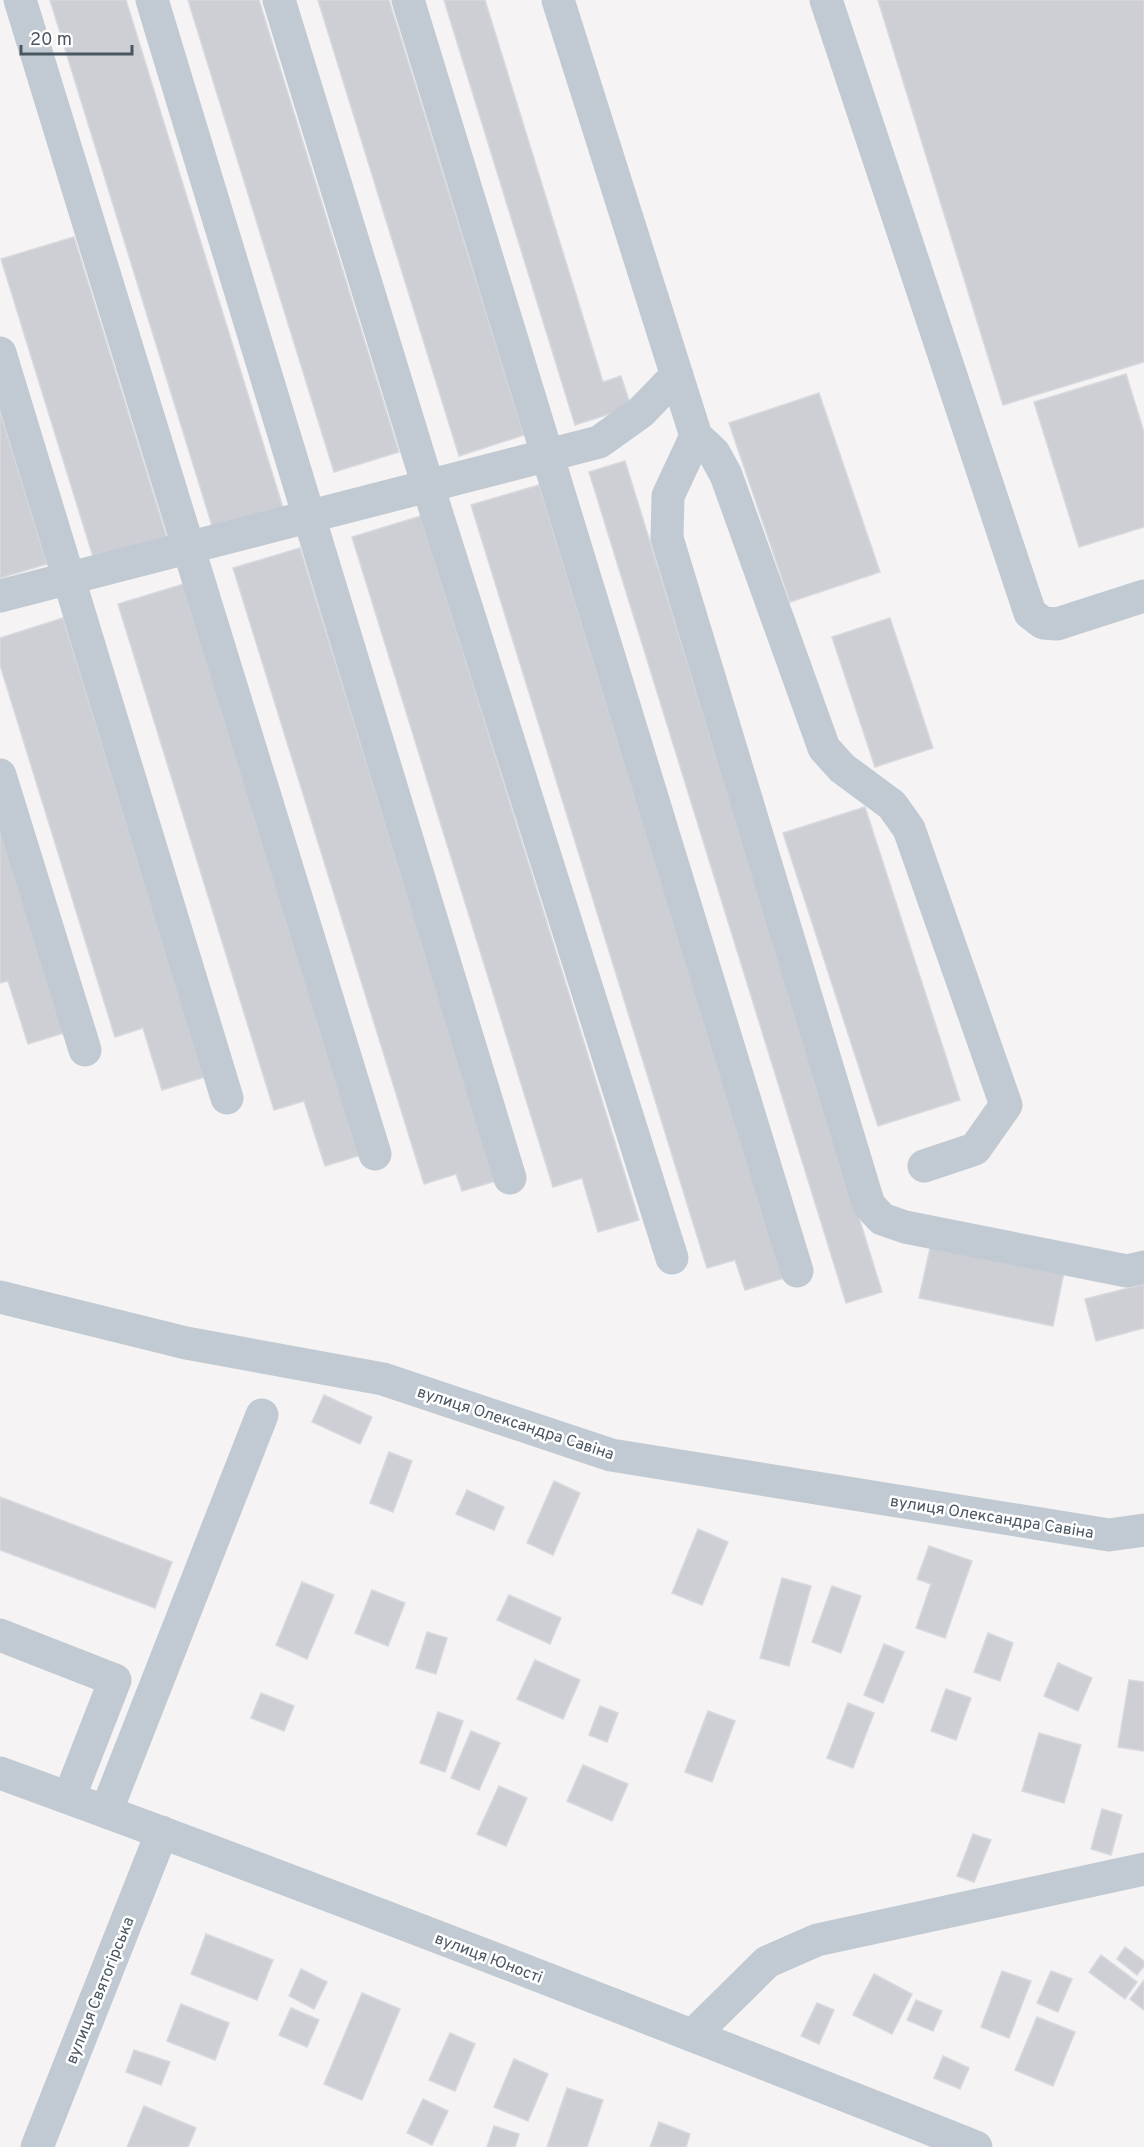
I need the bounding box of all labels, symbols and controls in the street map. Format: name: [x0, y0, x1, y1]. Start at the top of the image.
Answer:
scale bar: [21, 18, 132, 56]
text: 20 m: [30, 29, 72, 52]
street label: вулиця Олександра Савіна: [414, 1383, 616, 1465]
street label: вулиця Олександра Савіна: [888, 1492, 1095, 1544]
street label: вулиця Святогірська: [62, 1914, 140, 2067]
street label: вулиця Юності: [432, 1929, 545, 1989]

